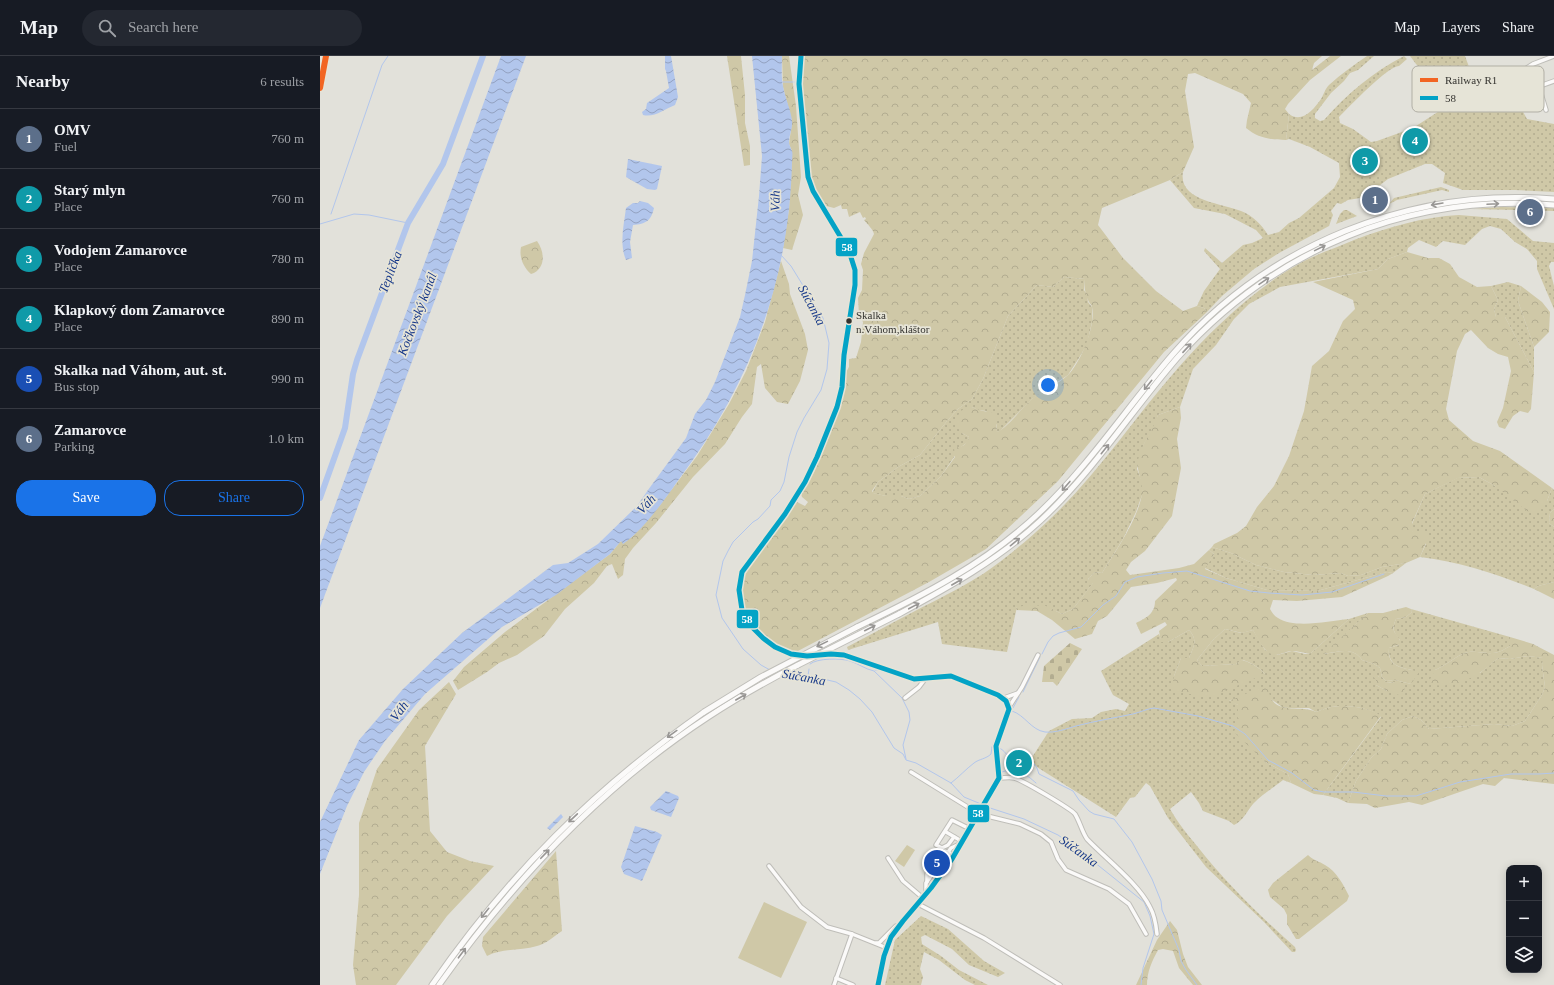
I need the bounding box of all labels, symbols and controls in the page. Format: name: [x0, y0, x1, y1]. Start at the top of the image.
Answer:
search box: [82, 10, 362, 46]
text: Map: [20, 17, 58, 38]
icon: search: [96, 17, 118, 39]
text: Search here: [128, 19, 198, 35]
text: Map: [1394, 20, 1420, 35]
text: Layers: [1442, 20, 1480, 35]
text: Share: [1502, 20, 1534, 35]
legend: [1412, 66, 1544, 112]
text: Nearby: [16, 72, 70, 91]
text: 6 results: [260, 74, 304, 89]
text: Railway R1: [1445, 74, 1497, 86]
text: 58: [1445, 92, 1457, 104]
text: OMV: [54, 122, 91, 138]
pin: 4: [1402, 126, 1428, 156]
text: 1: [26, 131, 32, 146]
text: 760 m: [271, 131, 304, 146]
text: Fuel: [54, 139, 77, 154]
pin: 3: [1352, 146, 1378, 176]
text: Starý mlyn: [54, 182, 125, 198]
pin: 1: [1362, 185, 1388, 215]
water label: Váh: [767, 190, 783, 212]
text: 2: [26, 191, 32, 206]
text: 760 m: [271, 191, 304, 206]
pin: 6: [1517, 197, 1543, 227]
text: Place: [54, 199, 82, 214]
one-way arrow: [1431, 200, 1444, 208]
one-way arrow: [1486, 200, 1499, 207]
line badge: 58: [835, 237, 858, 257]
text: 58: [842, 241, 853, 253]
text: Vodojem Zamarovce: [54, 242, 187, 258]
one-way arrow: [1314, 244, 1326, 251]
water label: Teplička: [375, 249, 405, 295]
text: 3: [26, 251, 32, 266]
text: 780 m: [271, 251, 304, 266]
text: Place: [54, 259, 82, 274]
water label: Kočkovský kanál: [394, 270, 440, 359]
one-way arrow: [1258, 277, 1269, 285]
water label: Súčanka: [795, 282, 829, 328]
text: Klapkový dom Zamarovce: [54, 302, 225, 318]
place label: Skalka n.Váhom,kláštor: [856, 309, 930, 335]
text: 4: [26, 311, 32, 326]
text: 890 m: [271, 311, 304, 326]
marker: Skalka n.Váhom,kláštor: [844, 316, 854, 326]
text: Place: [54, 319, 82, 334]
one-way arrow: [1182, 343, 1192, 353]
text: Skalka nad Váhom, aut. st.: [54, 362, 227, 378]
text: 5: [26, 371, 32, 386]
text: 990 m: [271, 371, 304, 386]
your location: [1038, 375, 1058, 395]
text: Bus stop: [54, 379, 99, 394]
one-way arrow: [1143, 379, 1152, 390]
text: Zamarovce: [54, 422, 126, 438]
text: 6: [26, 431, 32, 446]
text: 1.0 km: [268, 431, 304, 446]
text: Parking: [54, 439, 94, 454]
one-way arrow: [1101, 443, 1110, 454]
button: Save: [16, 480, 156, 516]
button: Share: [164, 480, 304, 516]
one-way arrow: [1062, 480, 1071, 490]
water label: Váh: [633, 491, 659, 517]
one-way arrow: [1010, 537, 1020, 546]
one-way arrow: [951, 578, 963, 586]
one-way arrow: [907, 602, 919, 609]
line badge: 58: [736, 609, 759, 629]
text: 58: [742, 613, 753, 625]
one-way arrow: [864, 624, 876, 632]
one-way arrow: [817, 641, 829, 648]
water label: Súčanka: [781, 666, 827, 688]
one-way arrow: [735, 692, 747, 700]
water label: Váh: [387, 698, 411, 724]
one-way arrow: [667, 730, 678, 738]
pin: 2: [1006, 748, 1032, 778]
line badge: 58: [967, 804, 990, 823]
text: 58: [973, 807, 984, 819]
one-way arrow: [568, 813, 578, 823]
water label: Súčanka: [1057, 832, 1102, 870]
pin: 5: [924, 848, 950, 878]
one-way arrow: [541, 849, 550, 859]
map controls: [1506, 865, 1542, 973]
button: +: [1506, 865, 1542, 901]
button: −: [1506, 901, 1542, 937]
one-way arrow: [481, 908, 489, 919]
button: layers: [1506, 937, 1542, 973]
one-way arrow: [458, 948, 466, 959]

